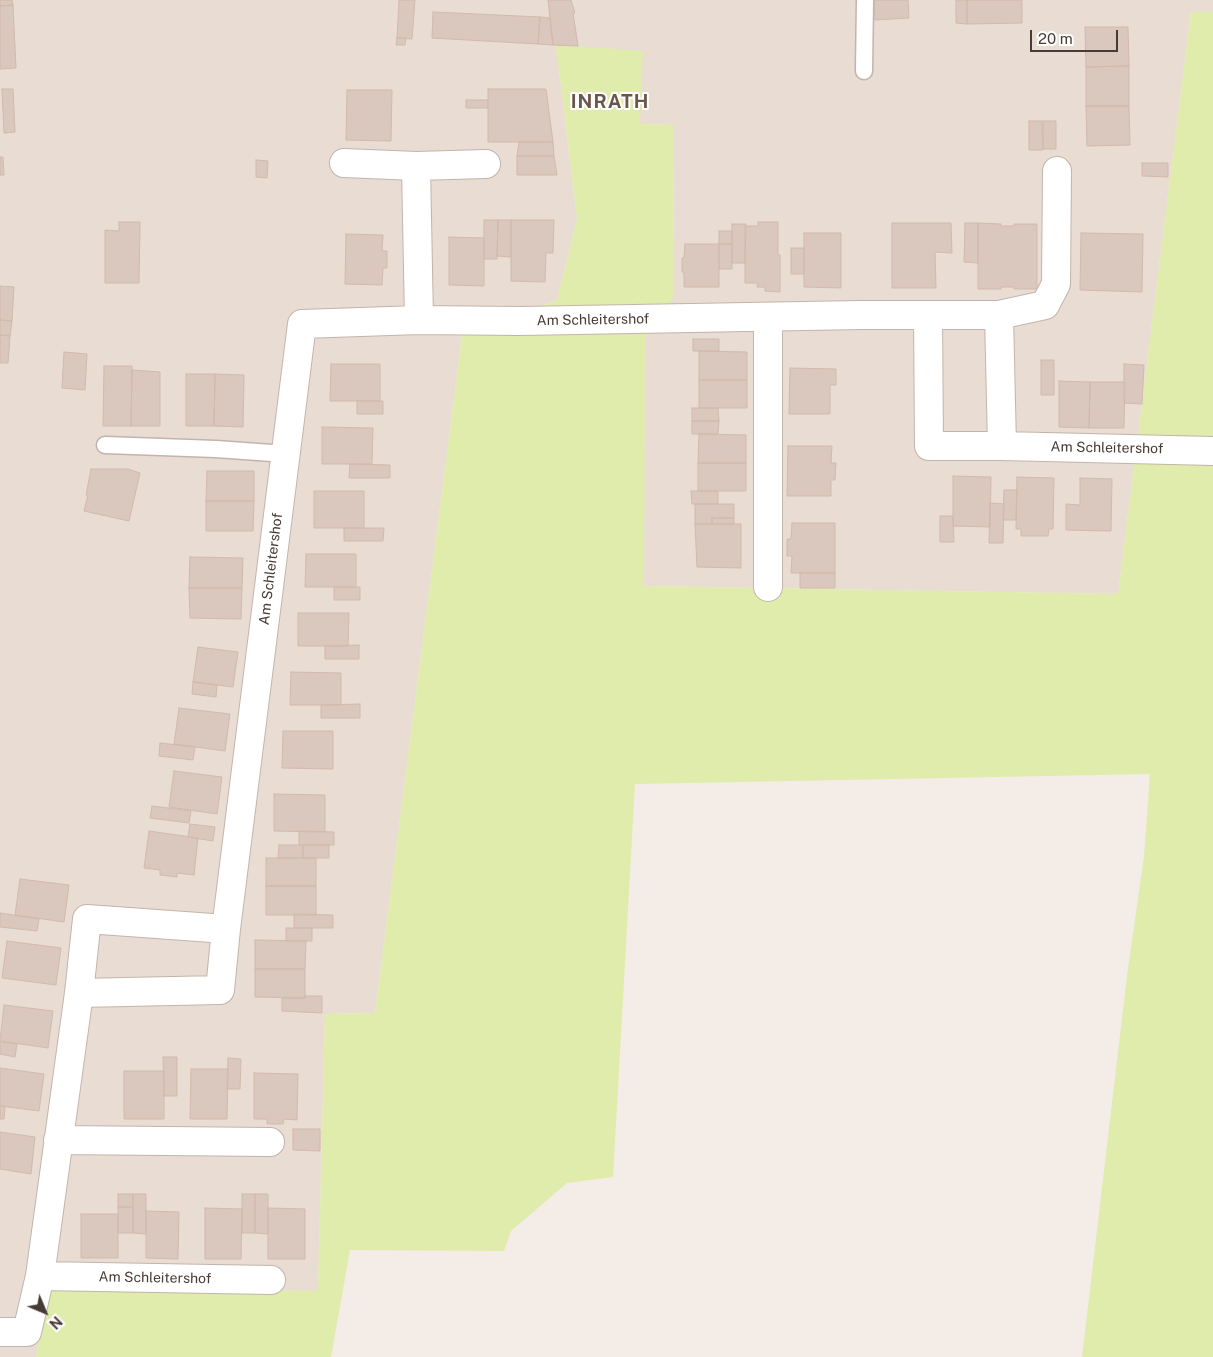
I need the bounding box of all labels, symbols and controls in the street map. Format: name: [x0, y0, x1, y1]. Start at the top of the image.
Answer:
scale bar: [1033, 20, 1120, 52]
text: 20 m: [1038, 30, 1073, 47]
district label: INRATH: [570, 91, 650, 113]
street label: Am Schleitershof: [537, 311, 649, 329]
street label: Am Schleitershof: [1051, 439, 1163, 457]
street label: Am Schleitershof: [256, 512, 286, 626]
street label: Am Schleitershof: [99, 1269, 211, 1287]
north arrow: [20, 1287, 70, 1337]
text: N: [46, 1313, 65, 1332]

